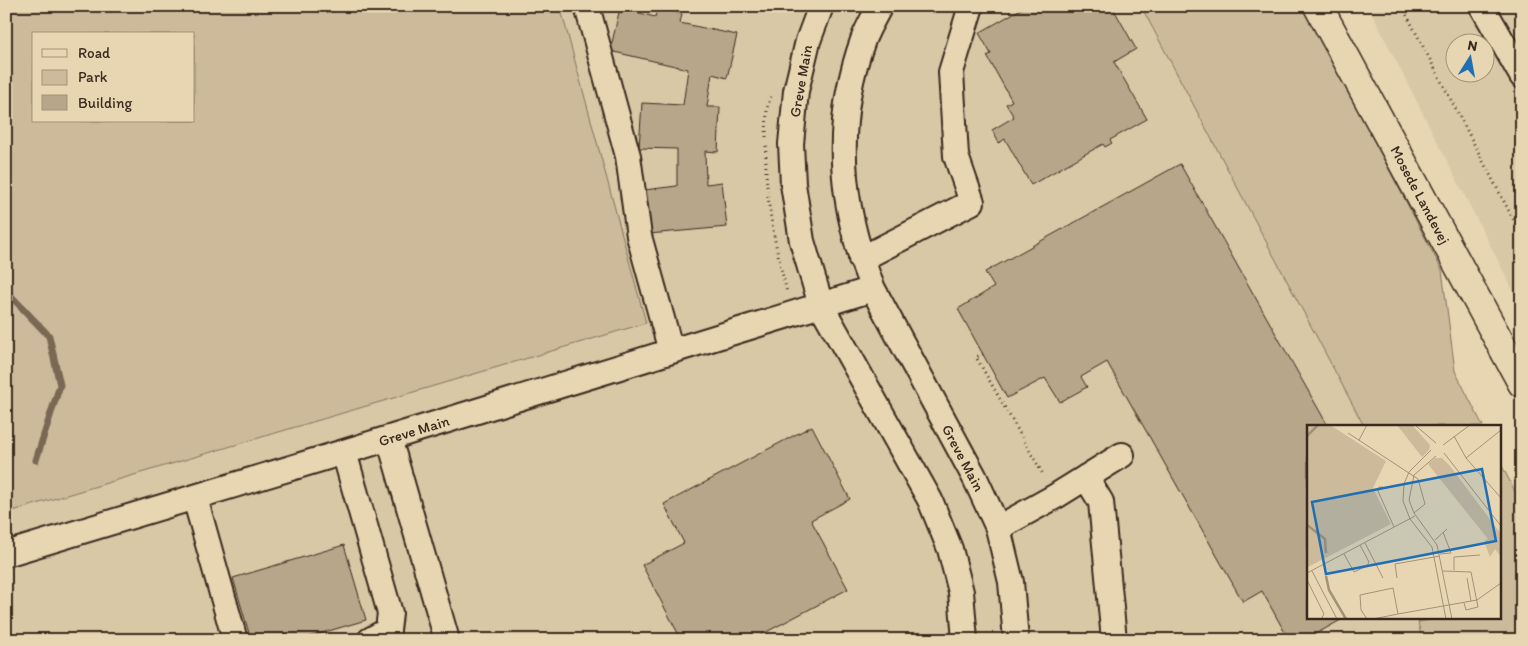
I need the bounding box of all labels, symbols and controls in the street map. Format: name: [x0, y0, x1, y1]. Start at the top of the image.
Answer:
legend: [32, 32, 195, 122]
north arrow: [1446, 32, 1496, 82]
text: N: [1466, 36, 1479, 55]
street label: Greve Main: [786, 43, 816, 119]
text: Road: [78, 44, 111, 62]
text: Park: [78, 68, 108, 86]
text: Building: [78, 94, 132, 112]
street label: Mosede Landevej: [1386, 143, 1454, 247]
street label: Greve Main: [376, 412, 452, 450]
street label: Greve Main: [938, 421, 988, 495]
inset map: [1307, 425, 1500, 618]

